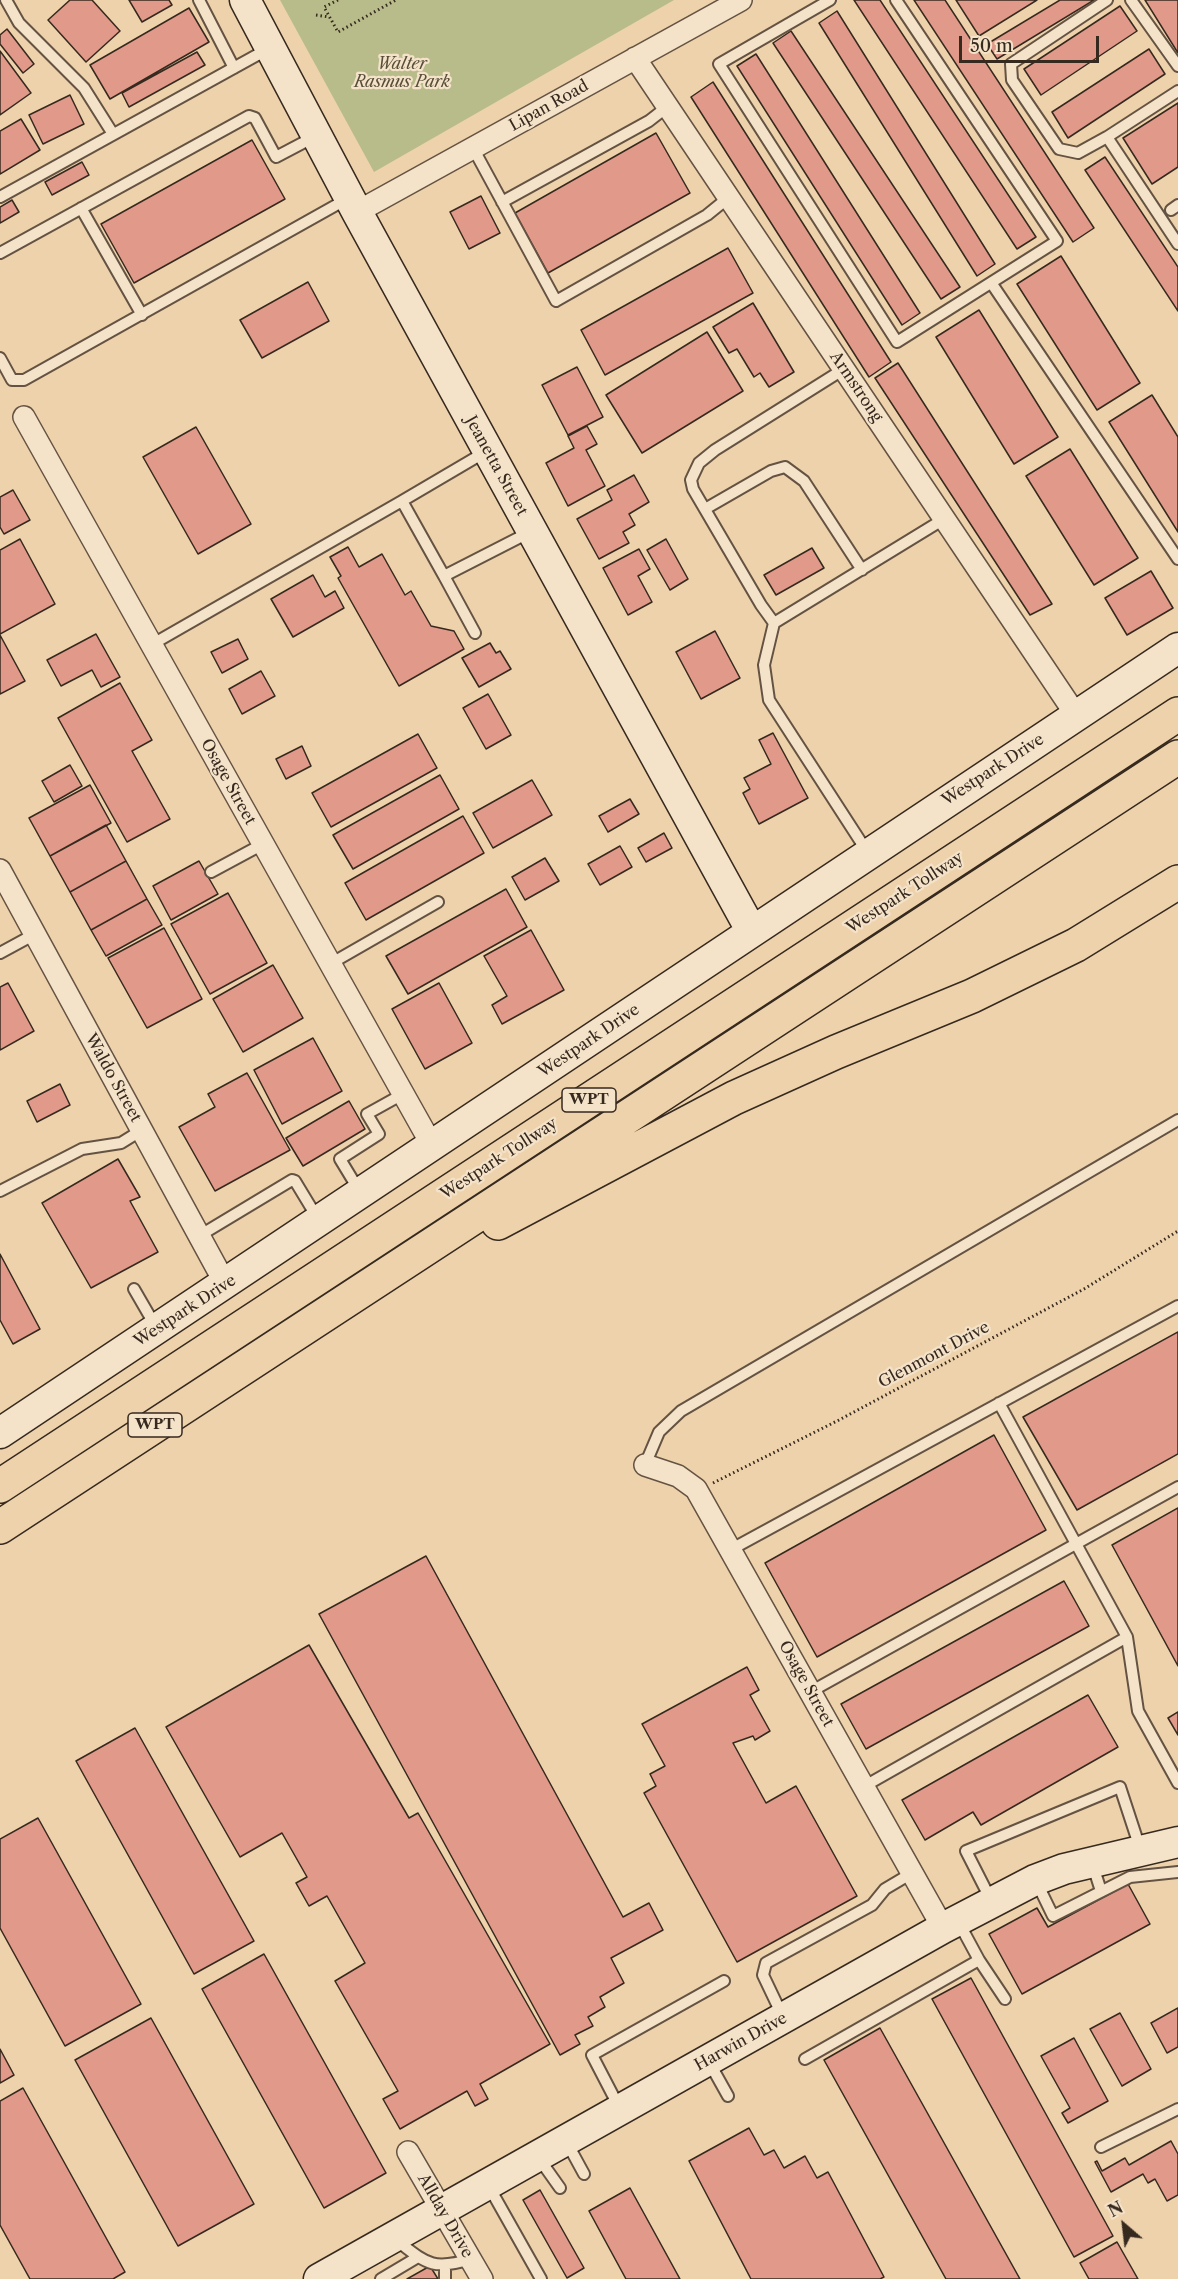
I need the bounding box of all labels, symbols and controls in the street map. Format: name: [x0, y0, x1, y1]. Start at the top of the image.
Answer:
scale bar: [962, 24, 1102, 62]
text: 50 m: [970, 35, 1013, 57]
park label: Walter Rasmus Park: [354, 54, 450, 92]
street label: Lipan Road: [506, 76, 592, 136]
street label: Armstrong: [825, 348, 887, 426]
street label: Jeanetta Street: [461, 413, 531, 519]
street label: Westpark Drive: [938, 730, 1048, 810]
street label: Osage Street: [196, 736, 260, 828]
street label: Westpark Tollway: [843, 848, 967, 938]
street label: Westpark Drive: [535, 1000, 643, 1082]
street label: Waldo Street: [81, 1030, 145, 1126]
road number: WPT: [562, 1088, 616, 1112]
street label: Westpark Tollway: [437, 1114, 561, 1204]
street label: Westpark Drive: [130, 1271, 240, 1351]
street label: Glenmont Drive: [875, 1318, 993, 1392]
road number: WPT: [128, 1413, 182, 1437]
street label: Osage Street: [774, 1638, 838, 1730]
street label: Harwin Drive: [691, 2009, 791, 2075]
street label: Allday Drive: [413, 2171, 477, 2261]
north arrow: [1094, 2195, 1154, 2255]
text: N: [1105, 2197, 1126, 2221]

